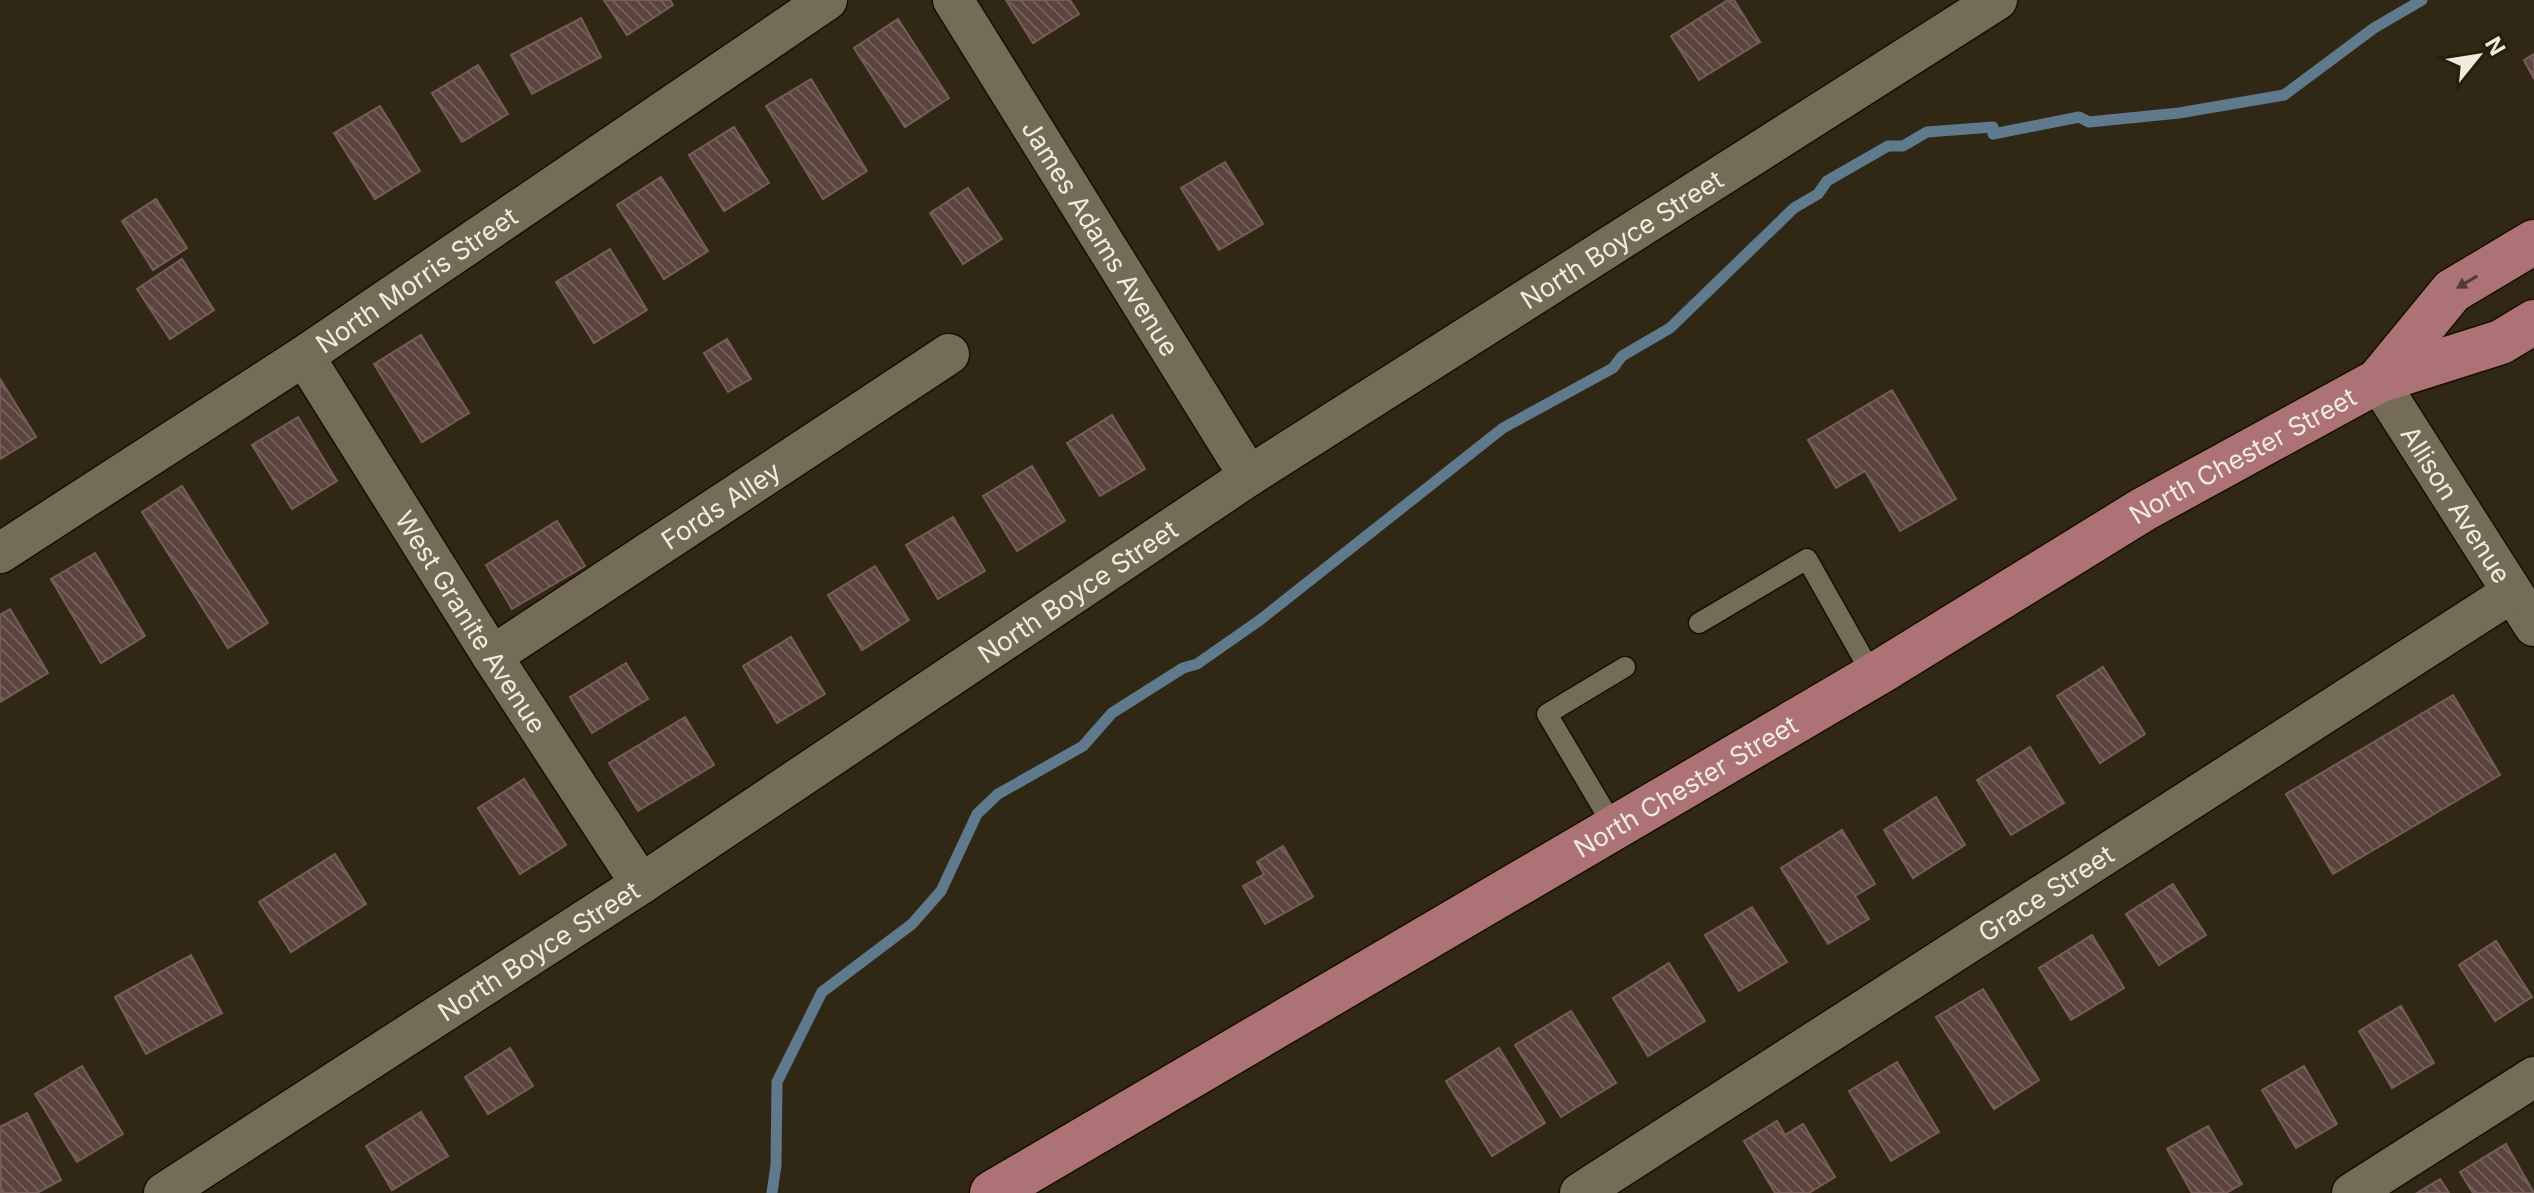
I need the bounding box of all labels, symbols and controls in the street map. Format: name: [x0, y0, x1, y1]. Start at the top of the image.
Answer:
north arrow: [2438, 16, 2518, 96]
text: N: [2480, 32, 2511, 60]
street label: James Adams Avenue: [1016, 114, 1186, 362]
street label: North Boyce Street: [1515, 163, 1728, 315]
street label: North Morris Street: [310, 200, 523, 359]
one-way arrow: [2456, 275, 2478, 289]
street label: North Chester Street: [2123, 381, 2361, 530]
street label: Allison Avenue: [2395, 420, 2518, 589]
street label: Fords Alley: [655, 454, 786, 555]
street label: West Granite Avenue: [389, 505, 553, 738]
street label: North Boyce Street: [972, 513, 1183, 669]
street label: North Chester Street: [1568, 708, 1803, 864]
street label: Grace Street: [1972, 838, 2119, 948]
street label: North Boyce Street: [432, 874, 645, 1027]

